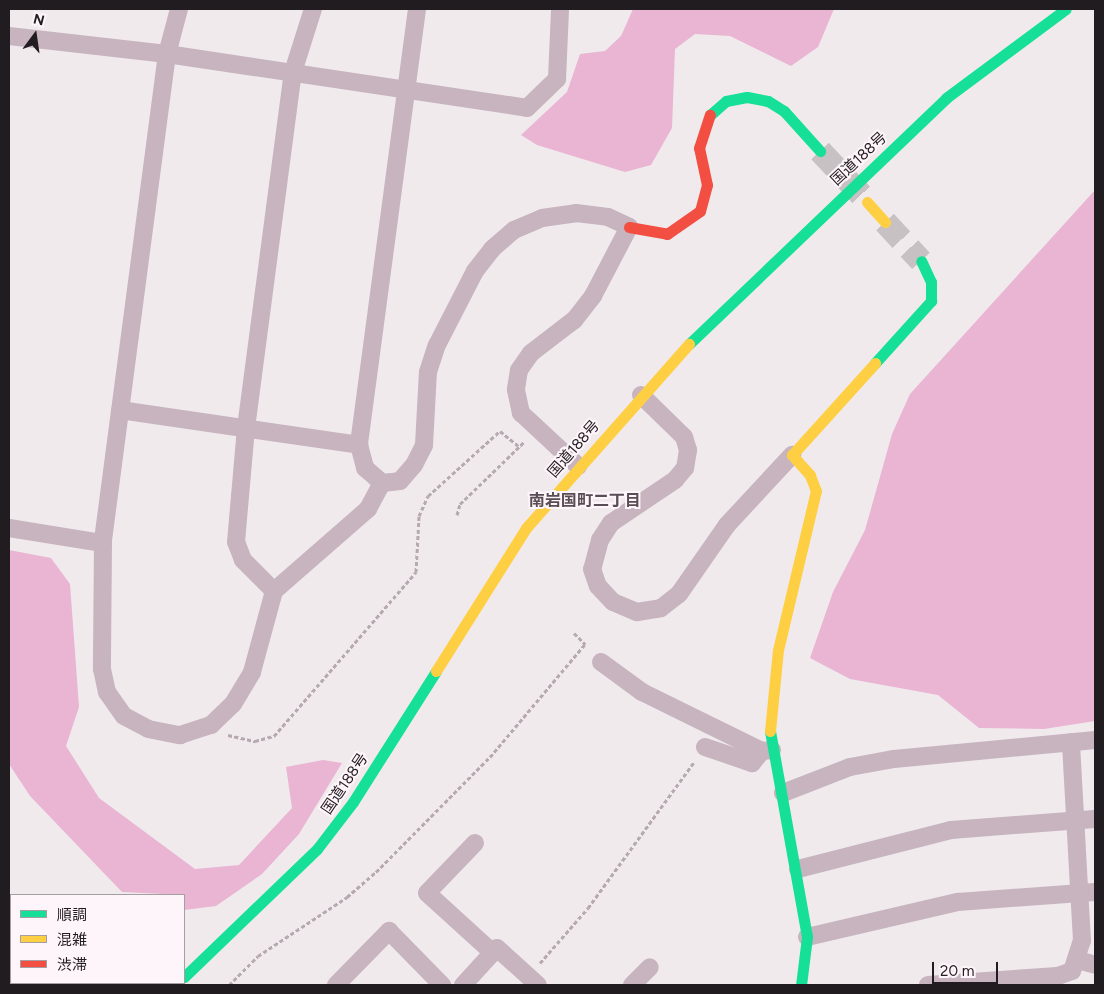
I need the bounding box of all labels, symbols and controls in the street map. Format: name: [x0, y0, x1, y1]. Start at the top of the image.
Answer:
north arrow: [10, 10, 60, 60]
text: N: [31, 10, 46, 30]
street label: 国道188号: [827, 129, 891, 189]
street label: 国道188号: [544, 417, 604, 481]
district label: 南岩国町二丁目: [529, 491, 641, 511]
street label: 国道188号: [318, 750, 372, 818]
legend: [10, 894, 185, 984]
text: 順調: [57, 906, 87, 924]
text: 混雑: [57, 931, 87, 949]
scale bar: [934, 952, 1000, 984]
text: 渋滞: [57, 956, 87, 974]
text: 20 m: [940, 962, 974, 980]

